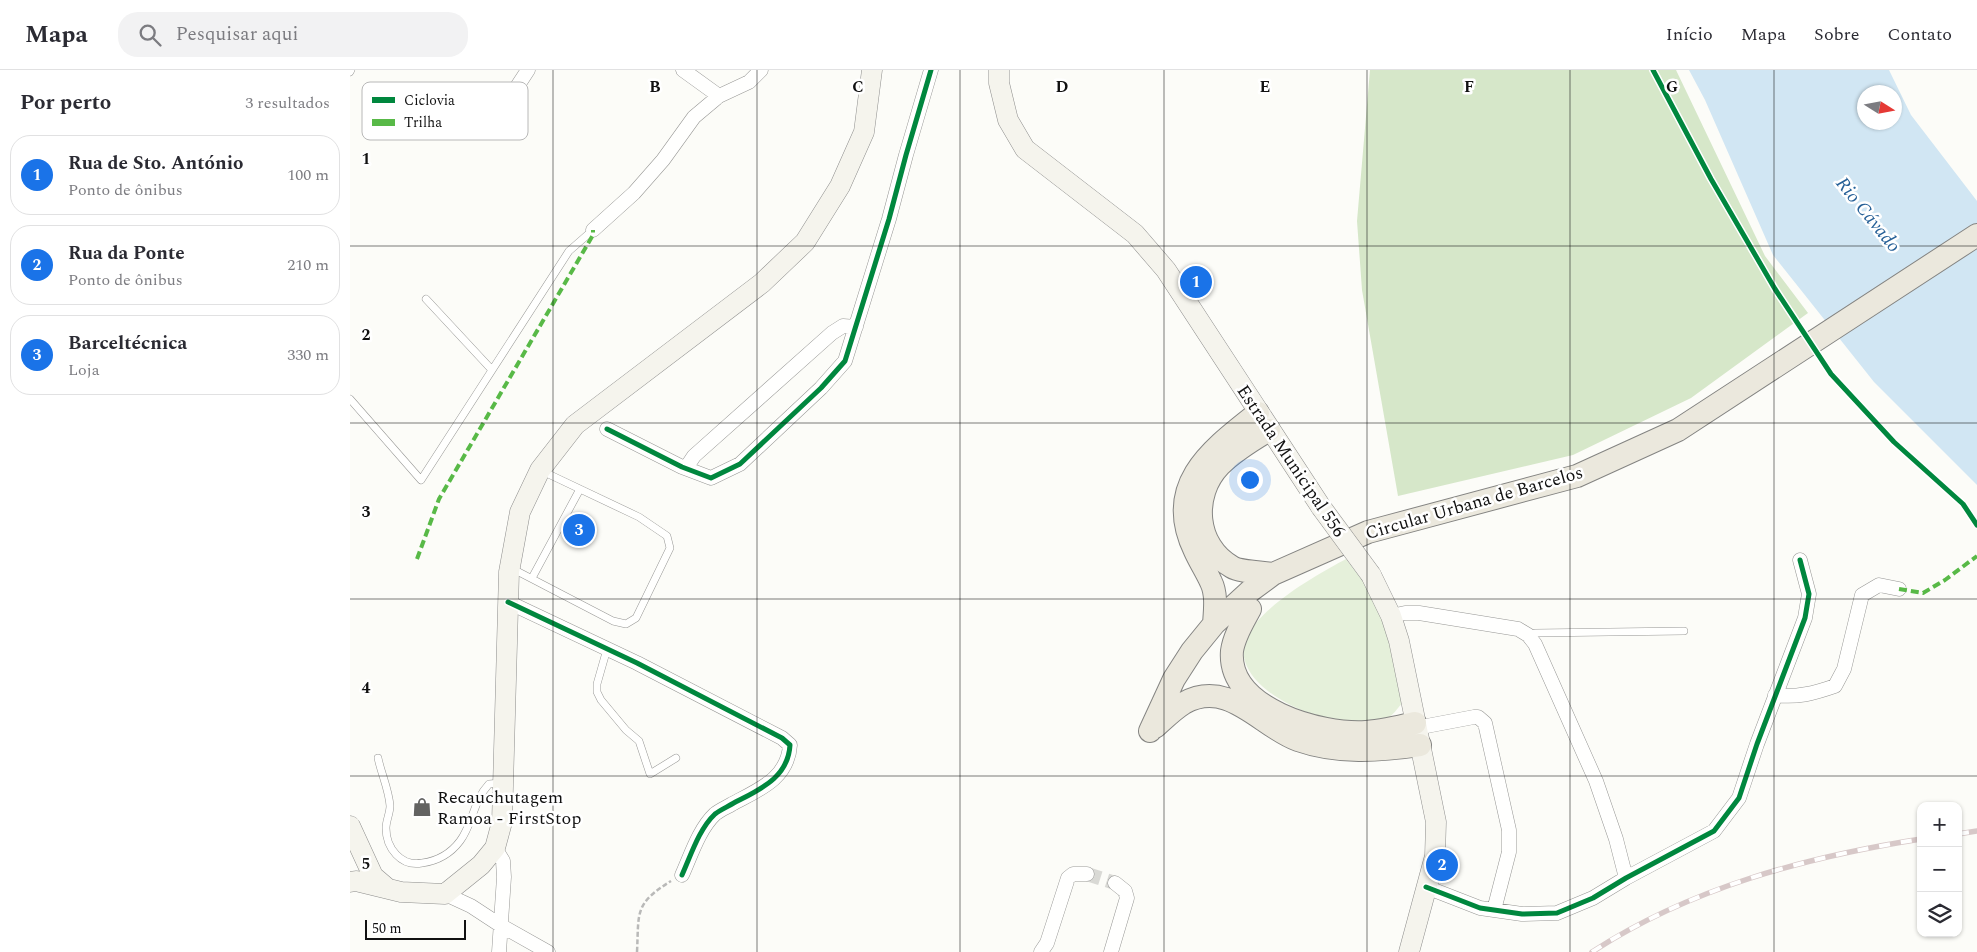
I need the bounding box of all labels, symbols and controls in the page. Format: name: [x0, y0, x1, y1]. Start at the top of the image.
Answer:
search box: [118, 12, 468, 57]
text: Mapa: [25, 17, 88, 53]
text: Pesquisar aqui: [176, 20, 298, 49]
icon: search: [136, 21, 164, 49]
text: Início: [1666, 21, 1713, 48]
text: Mapa: [1741, 21, 1786, 48]
text: Sobre: [1814, 21, 1859, 48]
text: Contato: [1887, 21, 1952, 48]
text: B: [649, 75, 661, 99]
text: C: [852, 75, 864, 99]
text: D: [1056, 75, 1069, 99]
text: E: [1260, 75, 1270, 99]
text: F: [1464, 75, 1474, 99]
text: G: [1666, 75, 1678, 99]
legend: [362, 82, 528, 140]
north arrow: [1857, 85, 1902, 130]
text: Por perto: [20, 87, 111, 119]
text: Ciclovia: [404, 90, 455, 111]
text: 3 resultados: [245, 91, 330, 115]
text: Trilha: [404, 112, 442, 133]
text: 1: [362, 147, 370, 171]
text: Rua de Sto. António: [68, 149, 243, 178]
text: 1: [33, 163, 41, 187]
text: 100 m: [287, 163, 329, 187]
water label: Rio Cávado: [1828, 171, 1908, 259]
text: Ponto de ônibus: [68, 178, 183, 202]
text: Rua da Ponte: [68, 239, 185, 268]
text: 2: [33, 253, 41, 277]
text: 210 m: [287, 253, 329, 277]
pin: 1: [1180, 263, 1212, 301]
text: Ponto de ônibus: [68, 268, 183, 292]
text: 2: [362, 323, 371, 347]
text: Barceltécnica: [68, 329, 187, 358]
text: 3: [33, 343, 41, 367]
text: 330 m: [287, 343, 329, 367]
text: Loja: [68, 358, 100, 382]
street label: Estrada Municipal 556: [1230, 379, 1352, 543]
street label: Circular Urbana de Barcelos: [1362, 459, 1586, 547]
your location: [1237, 467, 1263, 493]
text: 3: [362, 500, 371, 524]
pin: 3: [563, 511, 595, 549]
text: 4: [362, 676, 371, 700]
place label: Recauchutagem Ramoa - FirstStop: [437, 784, 581, 832]
shop icon: Recauchutagem Ramoa - FirstStop: [411, 796, 433, 818]
map controls: [1917, 802, 1962, 937]
button: +: [1917, 802, 1962, 847]
pin: 2: [1426, 846, 1458, 884]
button: −: [1917, 847, 1962, 892]
text: 5: [362, 852, 370, 876]
button: layers: [1917, 892, 1962, 937]
scale bar: [365, 917, 466, 940]
text: 50 m: [372, 918, 402, 939]

